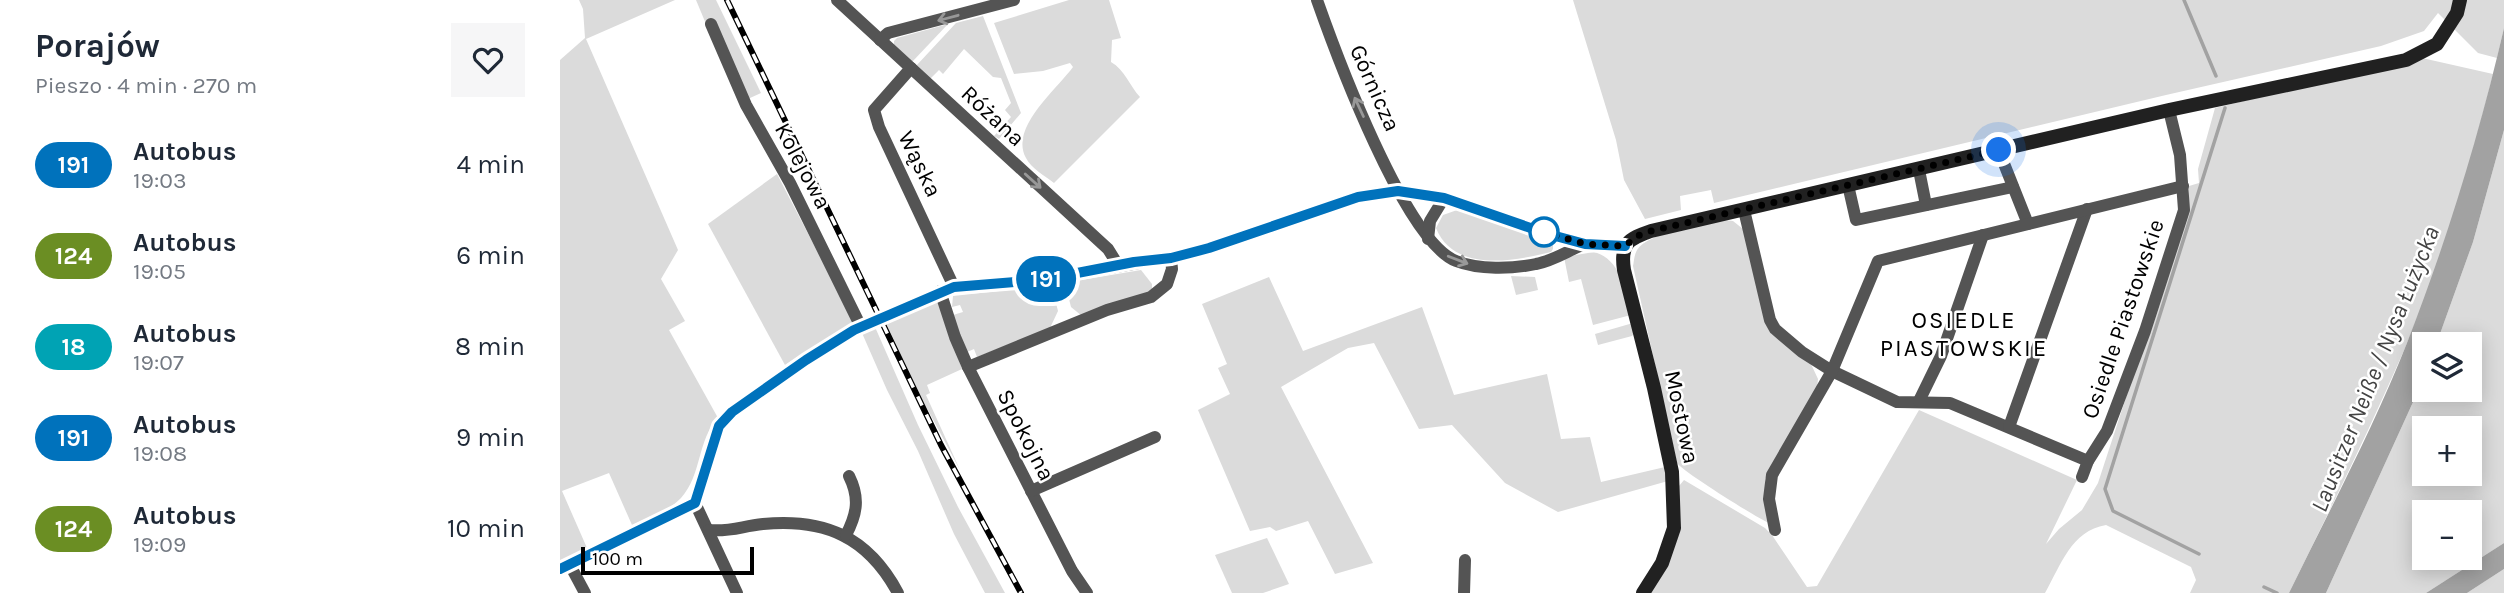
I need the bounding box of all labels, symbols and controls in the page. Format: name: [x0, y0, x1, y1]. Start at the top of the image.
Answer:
one-way arrow: [937, 12, 959, 25]
button: heart: [451, 23, 525, 97]
text: Porajów: [35, 27, 160, 65]
street label: Górnicza: [1344, 41, 1406, 135]
text: Pieszo · 4 min · 270 m: [35, 72, 257, 99]
street label: Różana: [956, 80, 1030, 152]
one-way arrow: [1352, 97, 1365, 119]
street label: Kolejowa: [769, 118, 837, 214]
street label: Wąska: [892, 127, 948, 201]
your location: [1981, 132, 2016, 167]
text: Autobus: [133, 136, 237, 167]
text: 4 min: [457, 149, 525, 180]
text: 191: [58, 151, 89, 179]
text: 19:03: [133, 167, 186, 194]
one-way arrow: [1024, 172, 1041, 189]
street label: Osiedle Piastowskie: [2076, 216, 2170, 422]
unlabelled marker: [1529, 217, 1559, 247]
water label: Lausitzer Neiße / Nysa Łużycka: [2305, 222, 2445, 516]
text: Autobus: [133, 227, 237, 258]
text: 6 min: [456, 240, 525, 271]
text: 124: [55, 242, 92, 270]
one-way arrow: [1446, 254, 1468, 267]
line badge: 191: [1006, 256, 1086, 302]
text: 19:05: [133, 258, 186, 285]
text: 191: [1030, 265, 1062, 293]
district label: OSIEDLE PIASTOWSKIE: [1880, 306, 2048, 362]
text: Autobus: [133, 318, 237, 349]
text: 8 min: [455, 331, 525, 362]
map controls: [2412, 332, 2482, 570]
button: layers: [2412, 332, 2482, 402]
text: 18: [61, 333, 86, 361]
text: 19:07: [133, 349, 184, 376]
street label: Mostowa: [1659, 368, 1705, 466]
street label: Spokojna: [991, 385, 1061, 485]
text: Autobus: [133, 409, 237, 440]
button: +: [2412, 416, 2482, 486]
text: 9 min: [456, 422, 525, 453]
text: 191: [58, 424, 89, 452]
text: 19:08: [133, 440, 187, 467]
text: Autobus: [133, 500, 237, 531]
button: −: [2412, 500, 2482, 570]
text: 10 min: [447, 513, 525, 544]
text: 124: [55, 515, 92, 543]
text: 19:09: [133, 531, 186, 558]
scale bar: [581, 544, 754, 576]
text: 100 m: [592, 548, 643, 570]

